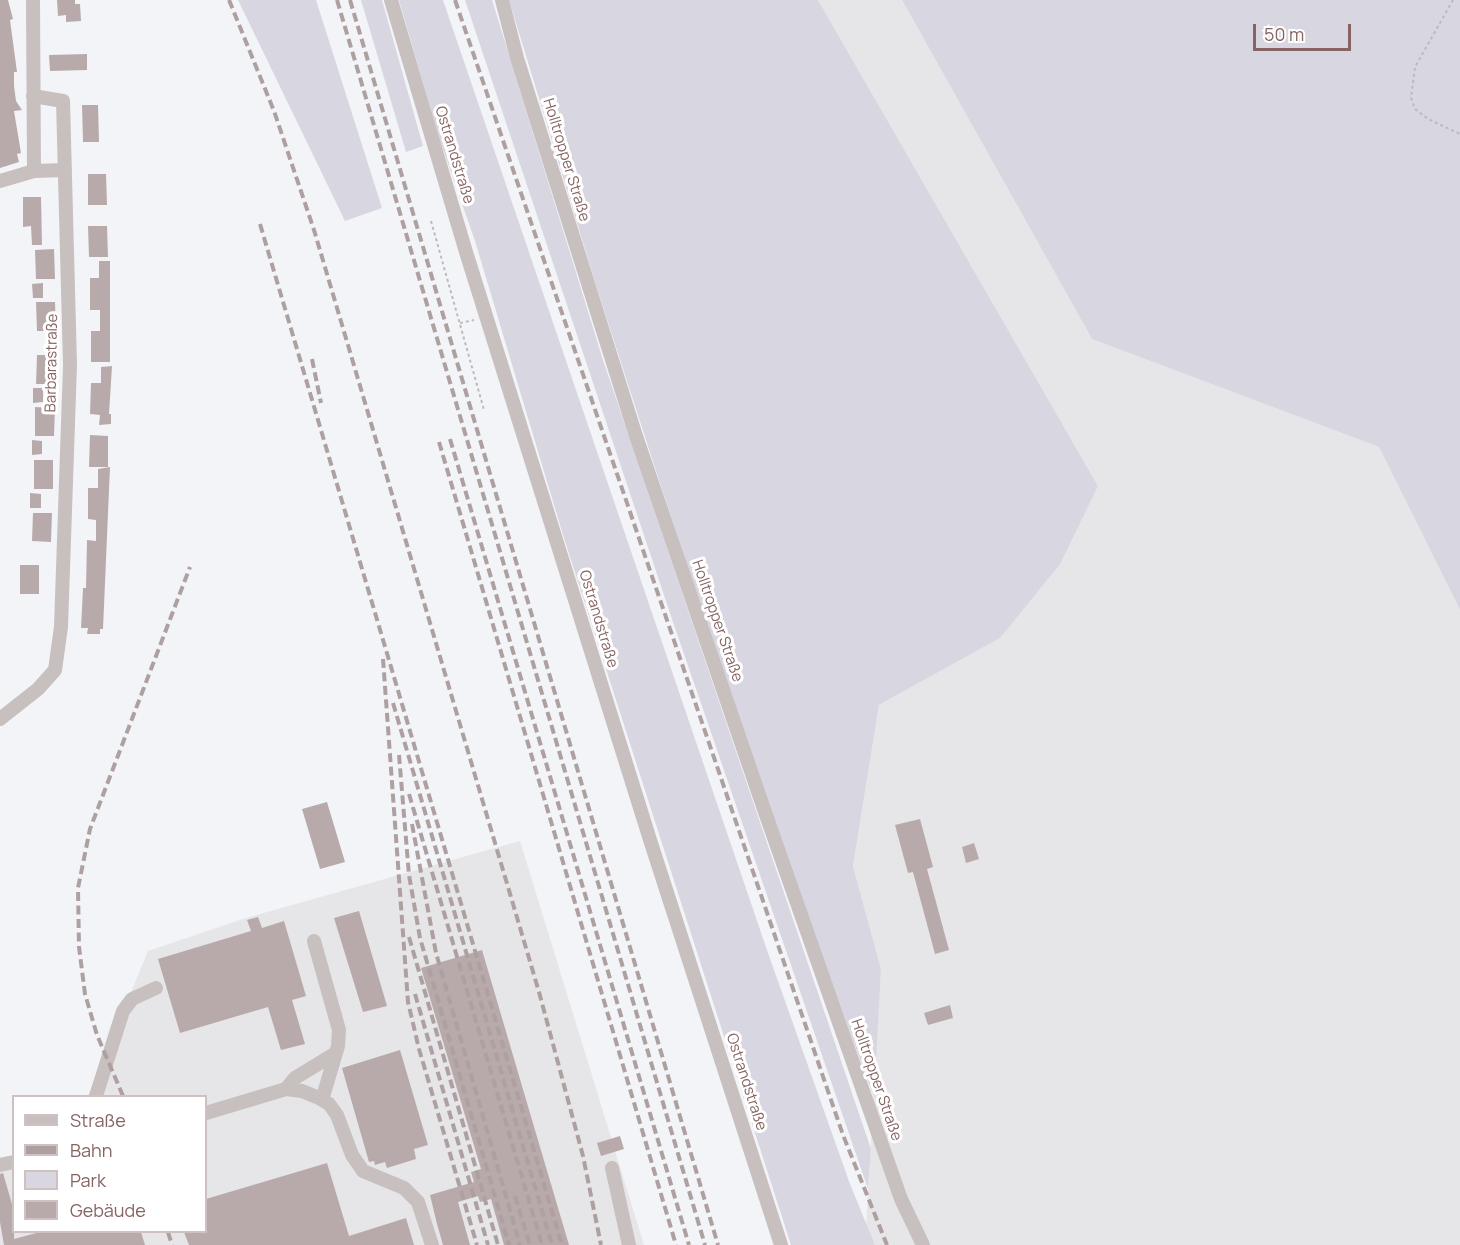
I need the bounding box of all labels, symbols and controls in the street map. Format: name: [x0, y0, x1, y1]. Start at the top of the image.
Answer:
scale bar: [1256, 12, 1354, 50]
text: 50 m: [1264, 22, 1304, 46]
street label: Holltropper Straße: [539, 96, 593, 224]
street label: Ostrandstraße: [431, 104, 477, 206]
street label: Barbarastraße: [42, 314, 62, 412]
street label: Holltropper Straße: [688, 558, 746, 684]
street label: Ostrandstraße: [575, 568, 621, 670]
street label: Holltropper Straße: [847, 1017, 905, 1143]
street label: Ostrandstraße: [722, 1031, 770, 1133]
legend: [12, 1095, 207, 1233]
text: Straße: [70, 1108, 126, 1132]
text: Bahn: [70, 1138, 112, 1162]
text: Park: [70, 1168, 106, 1192]
text: Gebäude: [70, 1198, 146, 1222]

